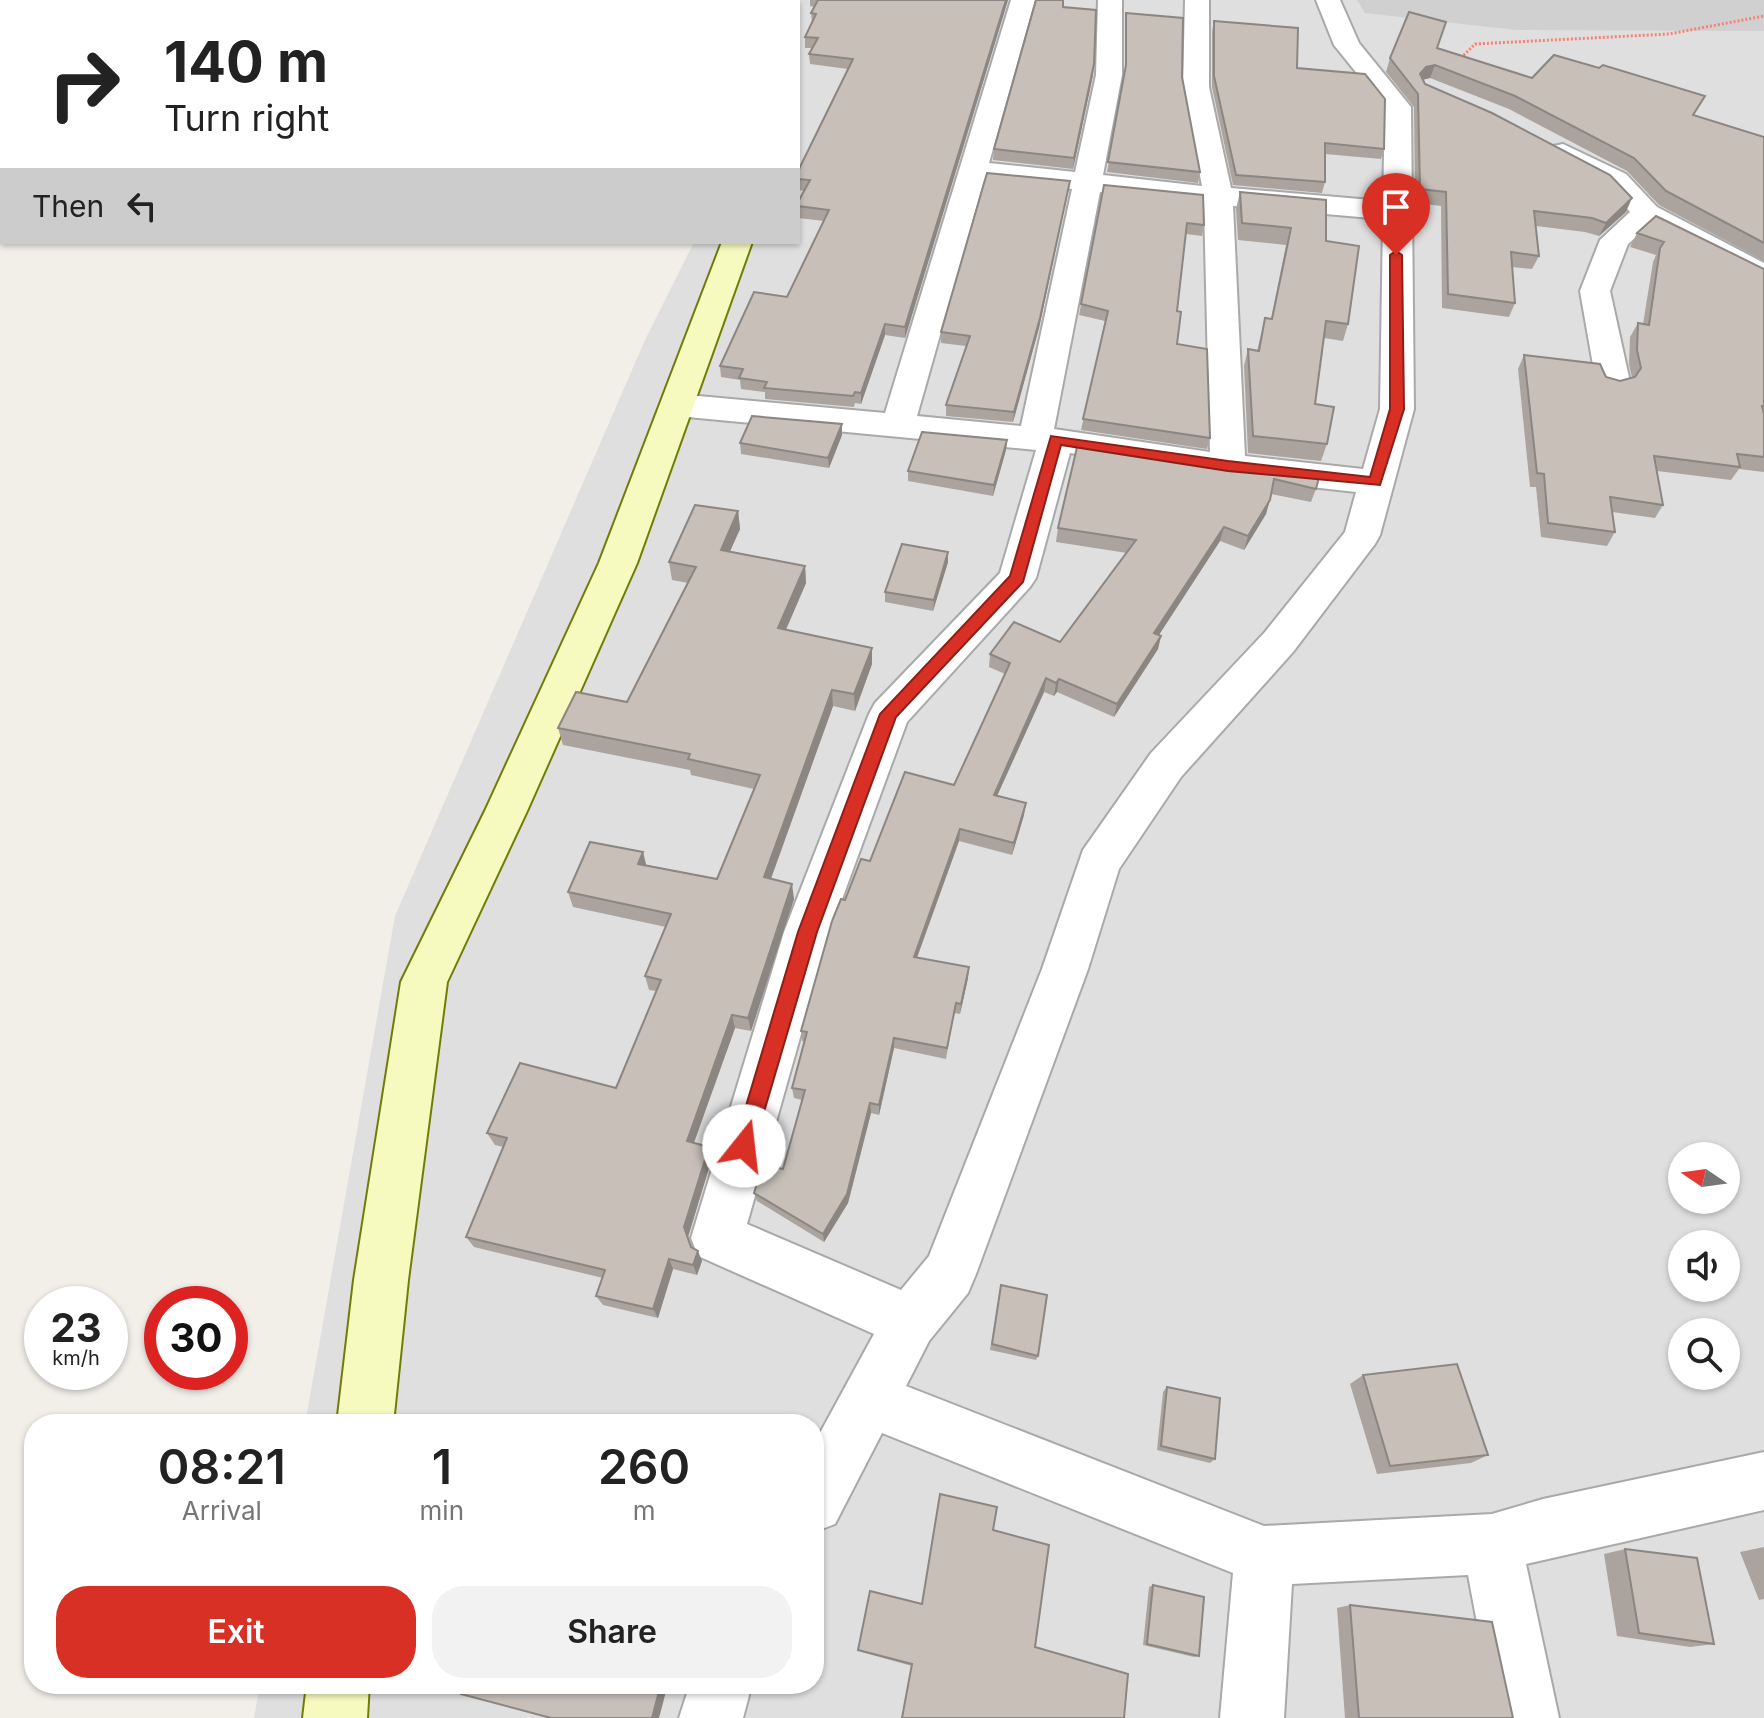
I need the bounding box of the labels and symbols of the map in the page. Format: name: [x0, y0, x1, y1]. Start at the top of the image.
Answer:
pin: [1362, 173, 1430, 255]
position arrow: [702, 1104, 786, 1188]
north arrow: [1668, 1142, 1740, 1214]
speed limit sign: 30: [144, 1286, 248, 1390]

